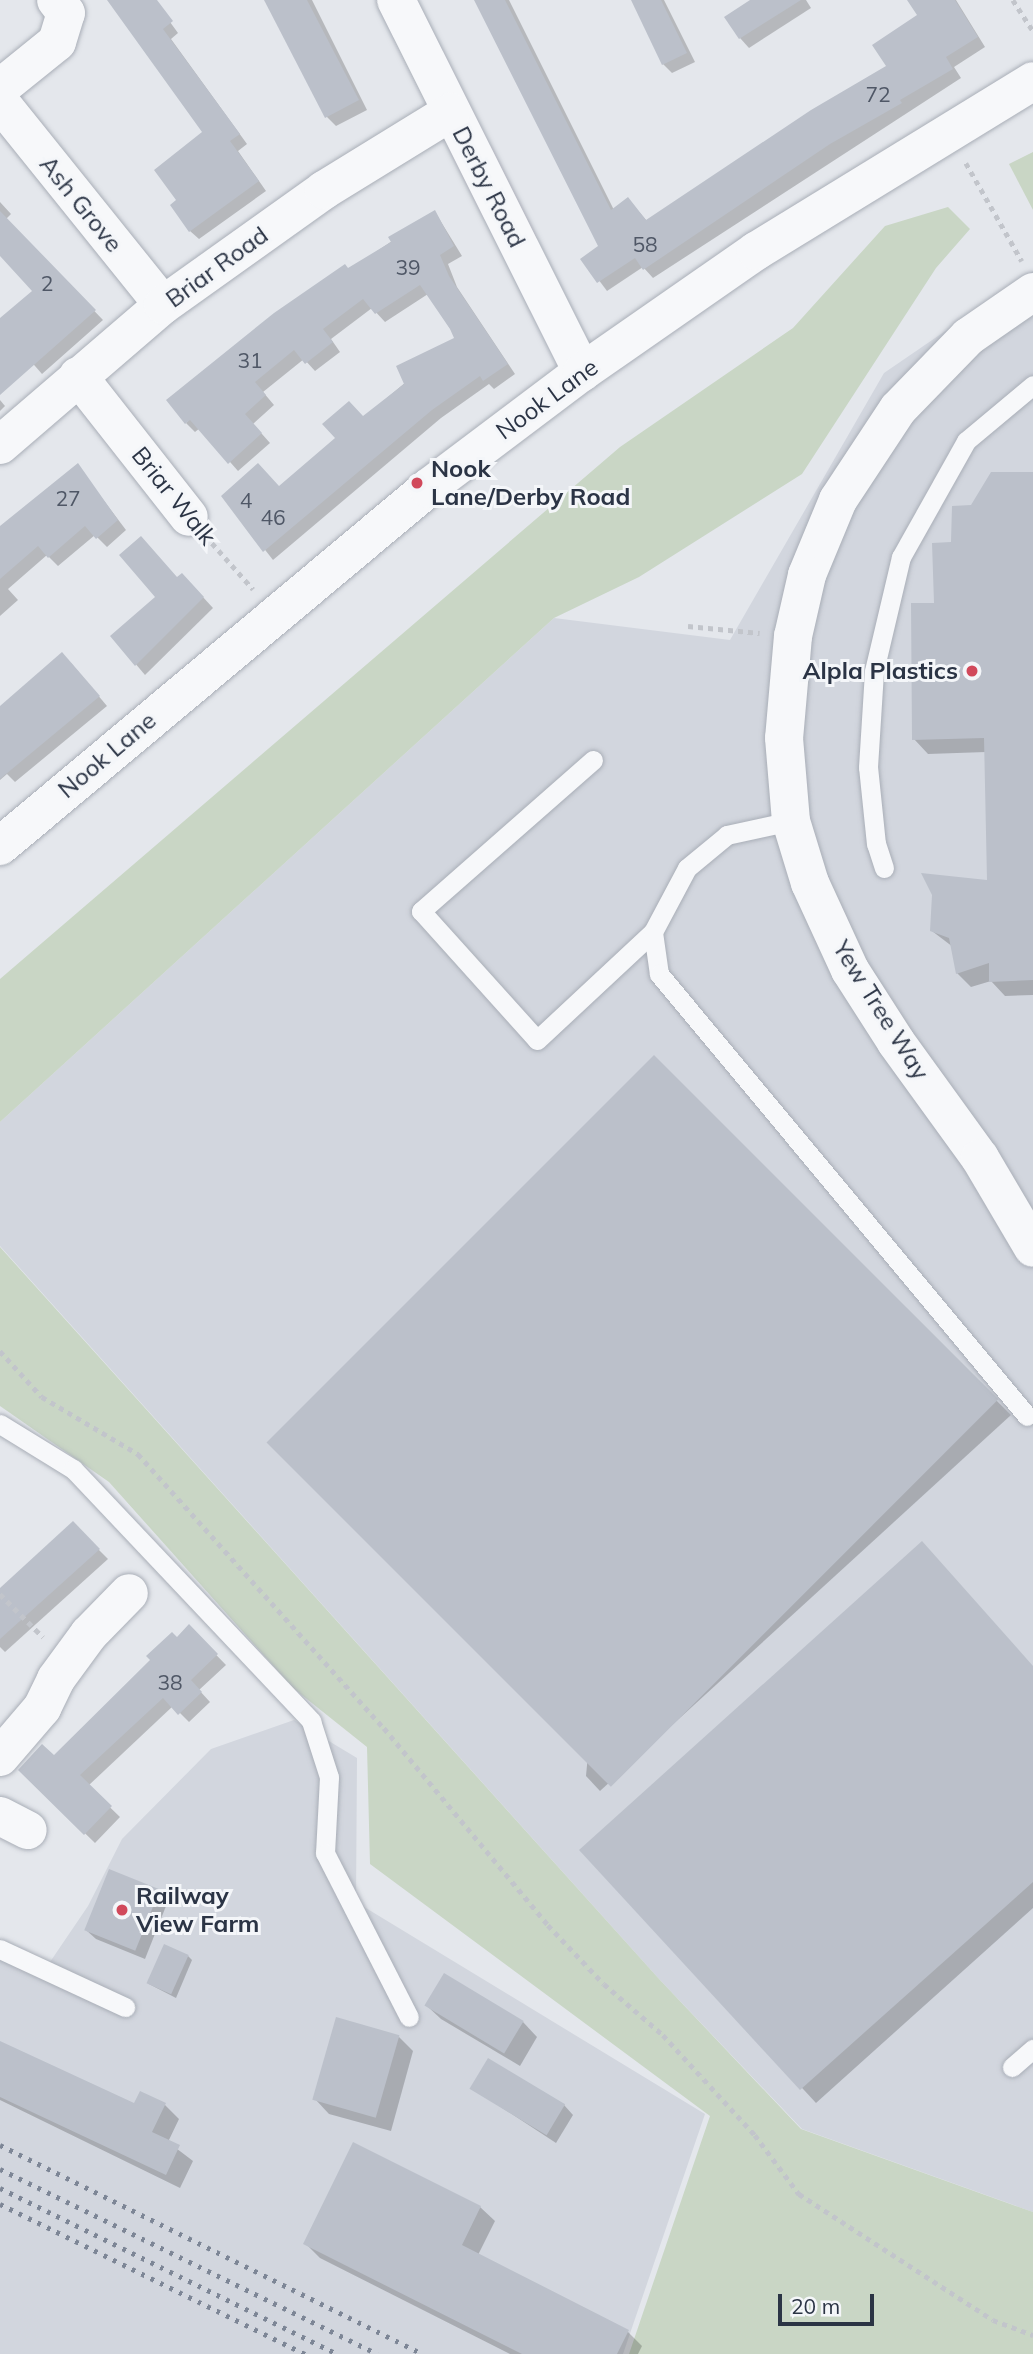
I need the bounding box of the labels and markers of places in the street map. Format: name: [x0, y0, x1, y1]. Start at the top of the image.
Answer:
place label: Nook Lane/Derby Road: [431, 455, 630, 511]
marker: Nook Lane/Derby Road: [409, 475, 425, 491]
place label: Alpla Plastics: [803, 657, 958, 685]
marker: Alpla Plastics: [964, 663, 980, 679]
place label: Railway View Farm: [136, 1882, 259, 1938]
marker: Railway View Farm: [114, 1902, 130, 1918]

